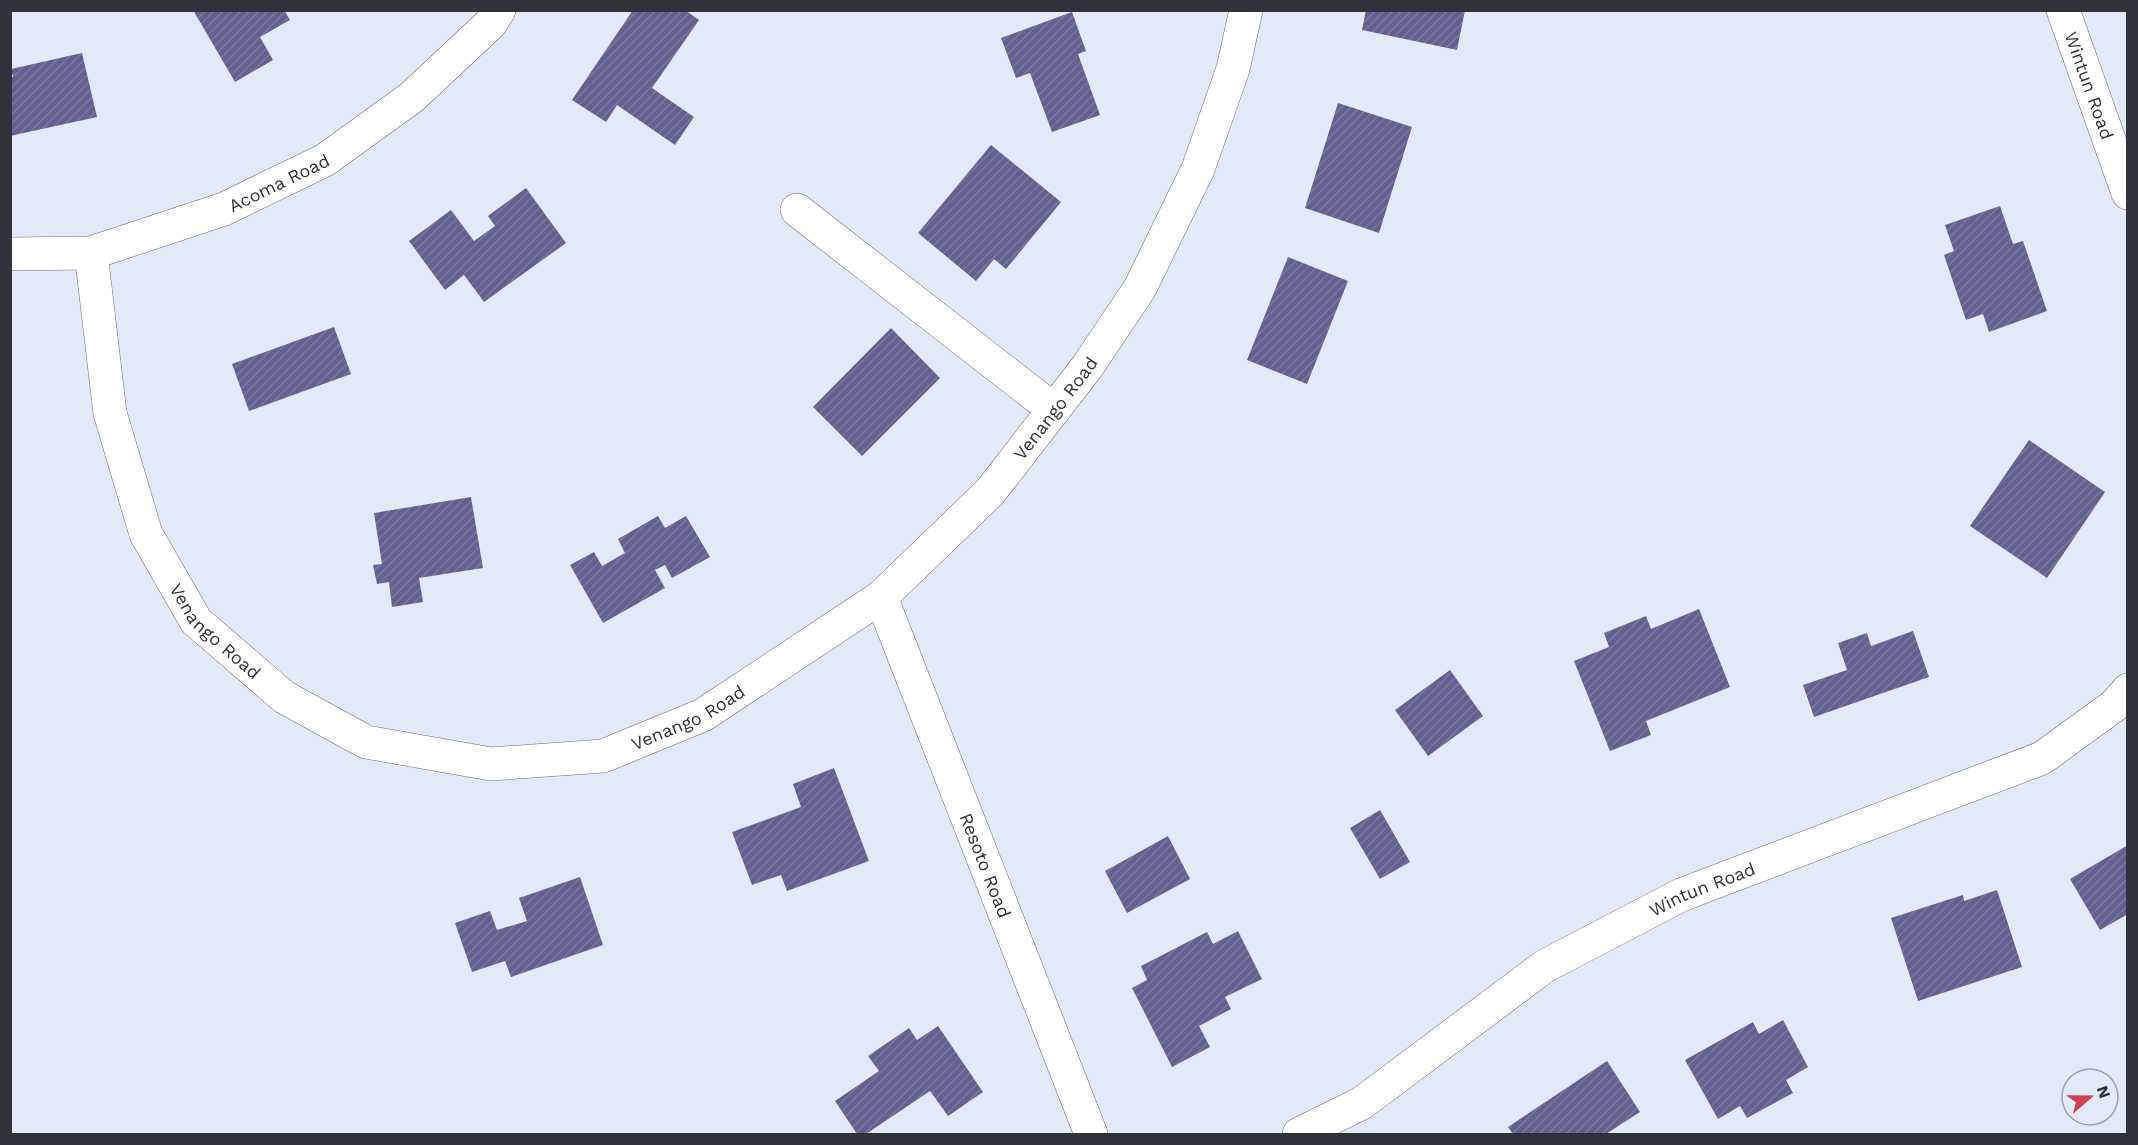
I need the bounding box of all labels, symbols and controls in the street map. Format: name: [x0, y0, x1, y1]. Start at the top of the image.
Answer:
street label: Wintun Road: [2061, 29, 2119, 142]
street label: Acoma Road: [225, 149, 333, 216]
street label: Venango Road: [1009, 353, 1101, 464]
street label: Venango Road: [166, 579, 265, 683]
street label: Venango Road: [628, 680, 748, 754]
street label: Resoto Road: [956, 810, 1016, 921]
street label: Wintun Road: [1645, 857, 1758, 920]
north arrow: [2060, 1067, 2120, 1127]
text: N: [2093, 1083, 2115, 1101]

